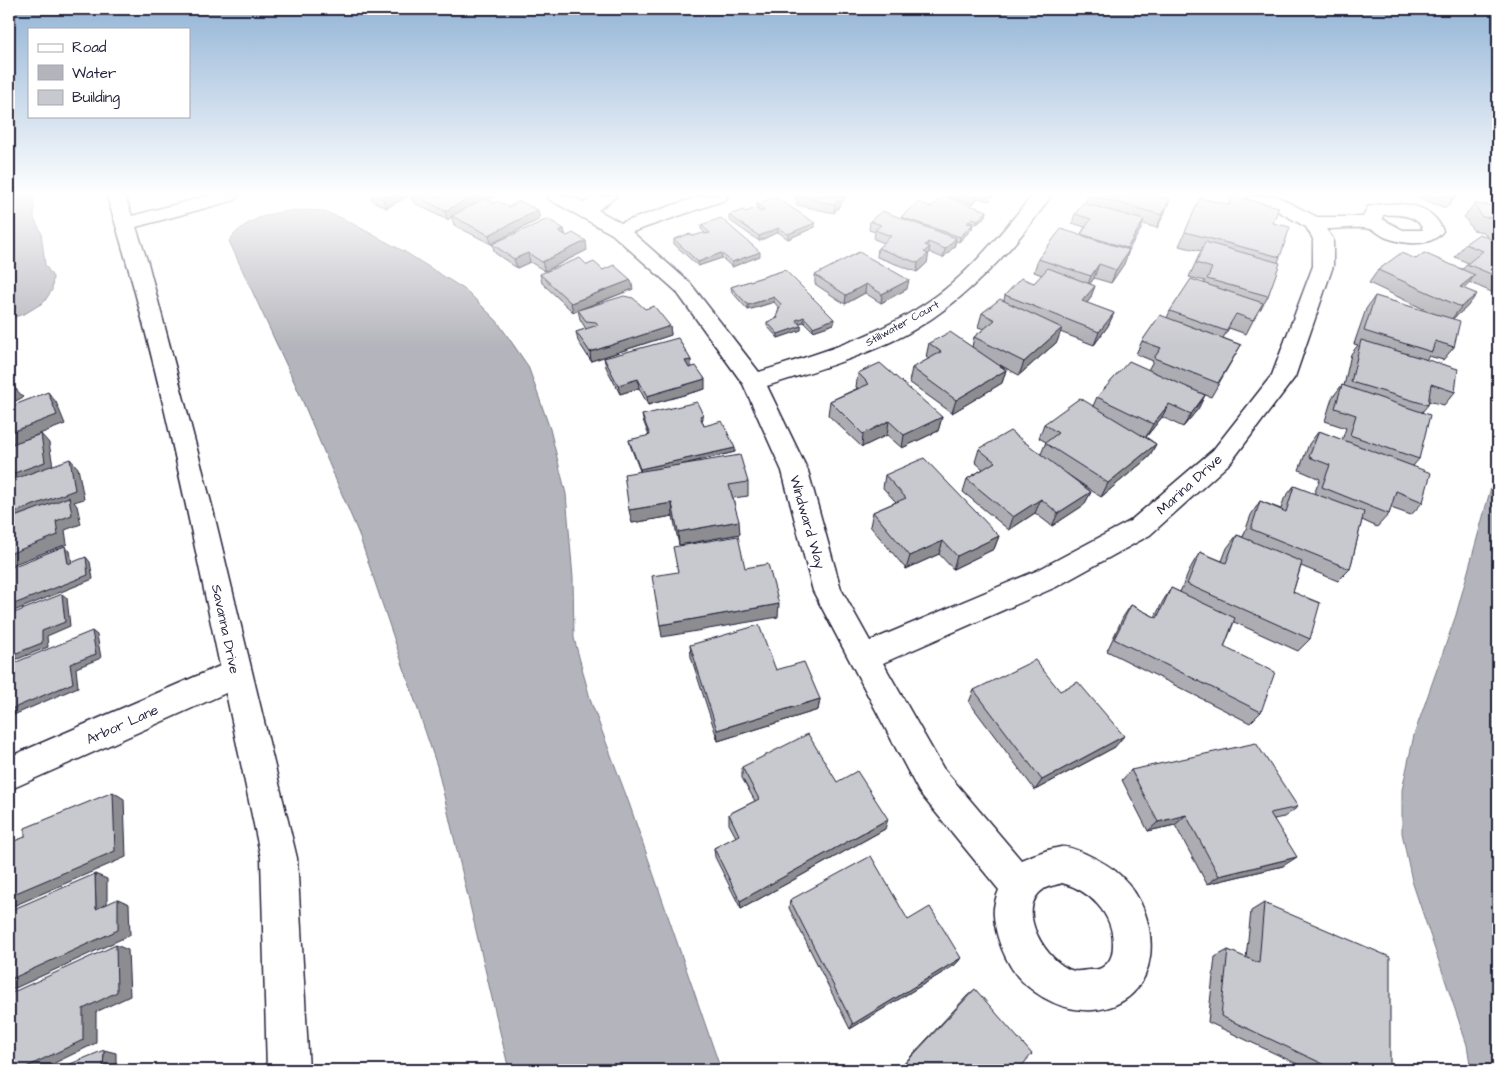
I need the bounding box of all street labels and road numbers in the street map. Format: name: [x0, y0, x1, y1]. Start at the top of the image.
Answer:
street label: Stillwater Court: [863, 297, 942, 350]
street label: Marina Drive: [1152, 450, 1227, 520]
street label: Windward Way: [784, 473, 830, 572]
street label: Savanna Drive: [206, 583, 244, 676]
street label: Arbor Lane: [83, 700, 162, 750]

